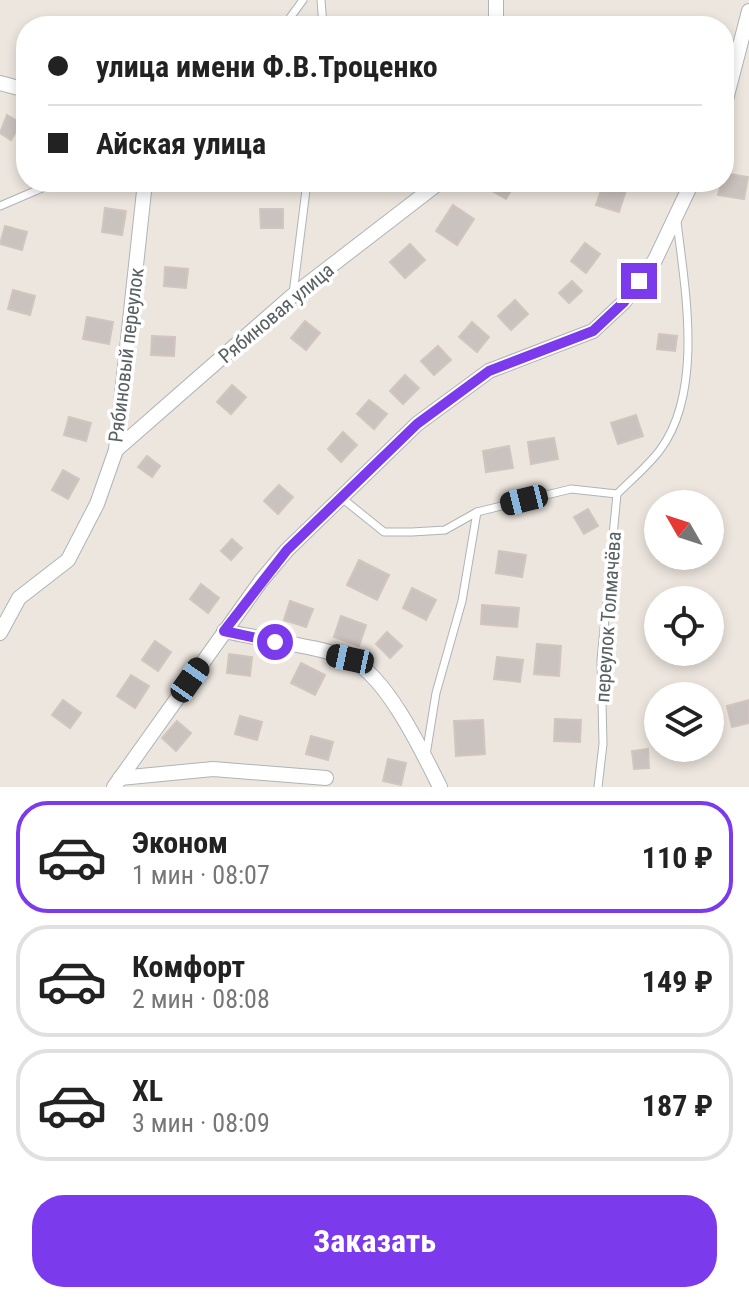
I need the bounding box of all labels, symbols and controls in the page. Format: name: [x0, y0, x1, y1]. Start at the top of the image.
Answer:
text: улица имени Ф.В.Троценко: [96, 49, 438, 84]
text: Айская улица: [96, 126, 266, 161]
street label: Рябиновая улица: [214, 258, 338, 368]
route end: [621, 263, 657, 299]
street label: Рябиновый переулок: [103, 266, 149, 444]
car: [498, 483, 550, 517]
north arrow: [644, 490, 724, 570]
map controls: [644, 490, 724, 762]
street label: переулок Толмачёва: [590, 531, 626, 703]
button: locate: [644, 586, 724, 666]
route start: [257, 624, 293, 660]
car: [324, 642, 376, 676]
car: [166, 653, 214, 707]
button: layers: [644, 682, 724, 762]
icon: car: [36, 821, 108, 893]
text: Эконом: [132, 825, 228, 860]
text: 110 ₽: [642, 840, 713, 875]
text: 1 мин · 08:07: [132, 860, 270, 890]
icon: car: [36, 945, 108, 1017]
text: Комфорт: [132, 949, 245, 984]
text: 149 ₽: [642, 964, 713, 999]
text: 2 мин · 08:08: [132, 984, 270, 1014]
icon: car: [36, 1069, 108, 1141]
text: XL: [132, 1073, 163, 1108]
text: 187 ₽: [642, 1088, 713, 1123]
text: 3 мин · 08:09: [132, 1108, 270, 1138]
button: Заказать: [32, 1195, 717, 1287]

